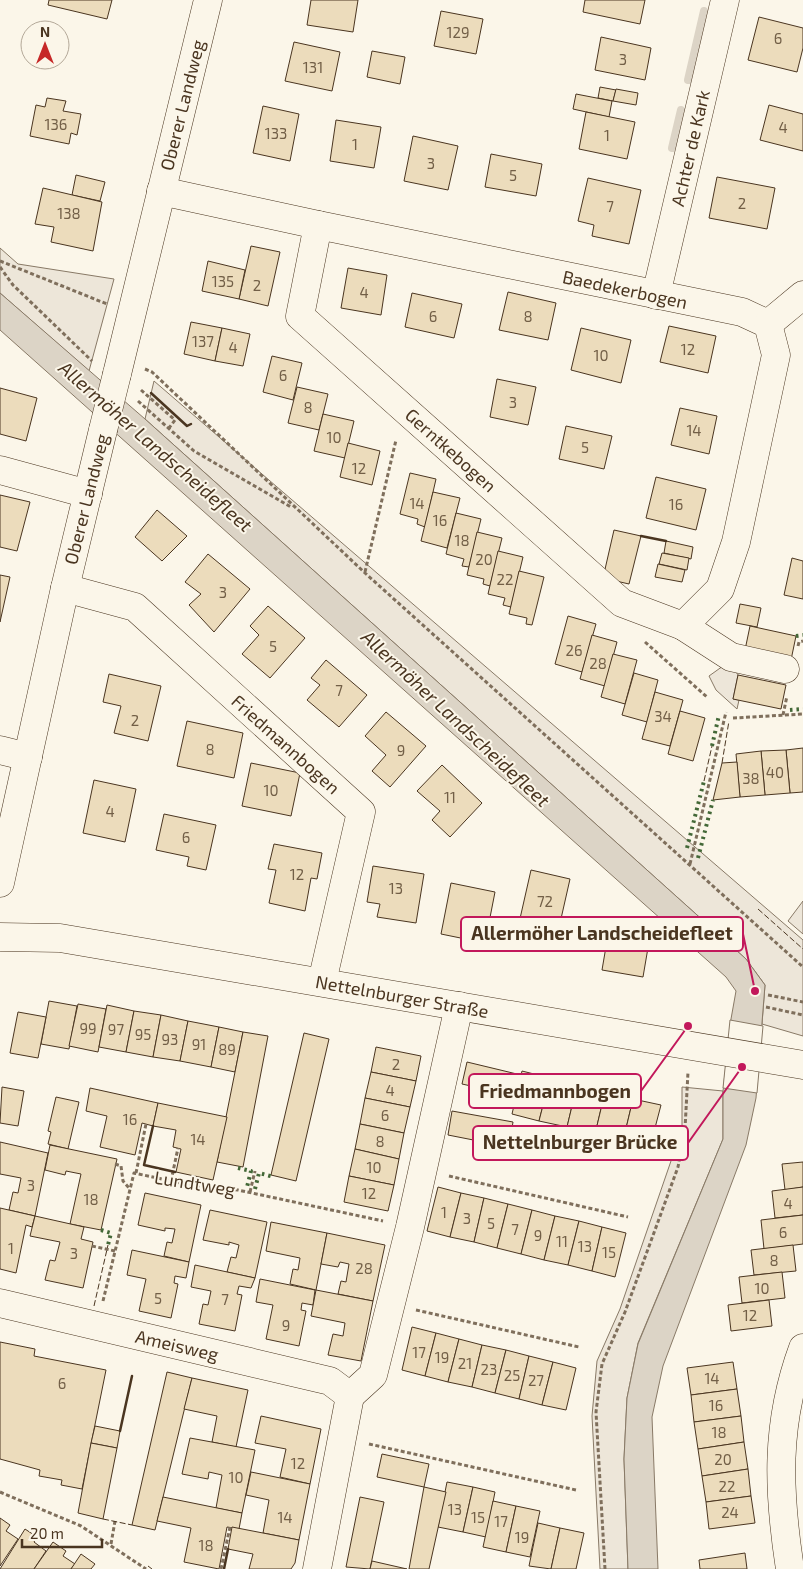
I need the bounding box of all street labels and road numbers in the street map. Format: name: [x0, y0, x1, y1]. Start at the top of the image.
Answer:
street label: Oberer Landweg: [155, 37, 209, 173]
street label: Achter de Kark: [666, 88, 714, 208]
street label: Baedekerbogen: [561, 265, 689, 313]
street label: Gerntkebogen: [401, 403, 501, 497]
street label: Oberer Landweg: [59, 431, 113, 567]
street label: Friedmannbogen: [227, 690, 345, 798]
street label: Nettelnburger Straße: [314, 970, 490, 1022]
street label: Lundtweg: [153, 1166, 237, 1200]
street label: Ameisweg: [133, 1325, 221, 1365]

